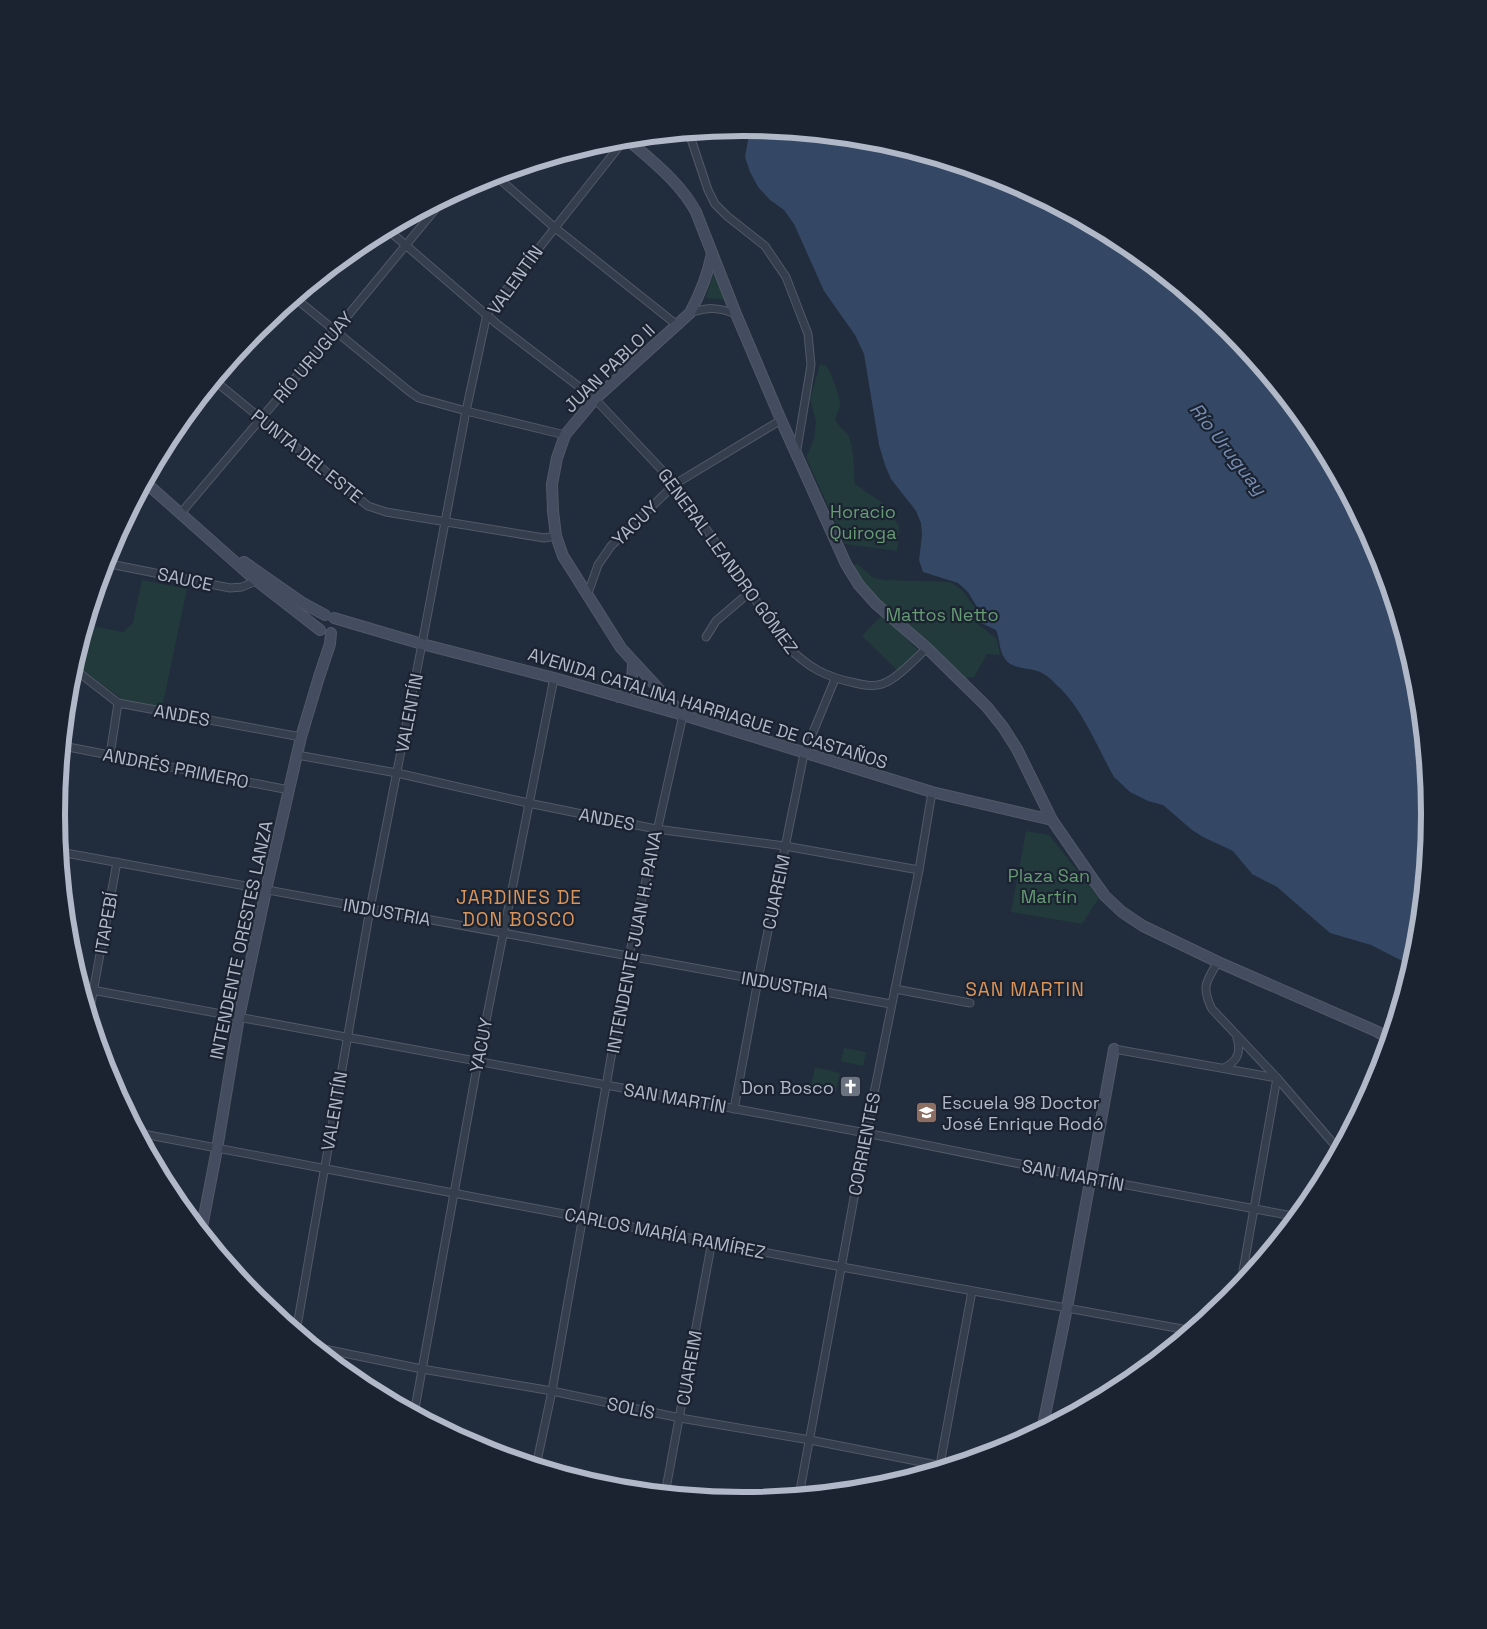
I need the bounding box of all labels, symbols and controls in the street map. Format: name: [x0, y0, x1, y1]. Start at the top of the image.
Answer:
street label: VALENTÍN: [482, 241, 548, 319]
street label: RÍO URUGUAY: [268, 307, 358, 407]
street label: JUAN PABLO II: [558, 319, 660, 417]
water label: Río Uruguay: [1184, 398, 1273, 501]
street label: PUNTA DEL ESTE: [246, 404, 368, 508]
street label: GENERAL LEANDRO GÓMEZ: [653, 464, 803, 658]
street label: YACUY: [607, 496, 663, 550]
park label: Horacio Quiroga: [830, 500, 896, 544]
street label: SAUCE: [155, 562, 215, 596]
park label: Mattos Netto: [885, 603, 999, 626]
street label: AVENIDA CATALINA HARRIAGUE DE CASTAÑOS: [525, 642, 891, 774]
street label: VALENTÍN: [390, 671, 428, 755]
street label: ANDES: [152, 699, 212, 731]
street label: ANDRÉS PRIMERO: [101, 743, 251, 793]
street label: ANDES: [577, 802, 637, 836]
street label: INTENDENTE ORESTES LANZA: [204, 818, 278, 1062]
street label: INTENDENTE JUAN H. PAIVA: [601, 829, 667, 1055]
street label: CUAREIM: [757, 852, 795, 932]
park label: Plaza San Martín: [1008, 864, 1090, 908]
district label: JARDINES DE DON BOSCO: [456, 885, 582, 932]
street label: ITAPEBÍ: [89, 890, 123, 956]
street label: INDUSTRIA: [341, 893, 433, 931]
street label: INDUSTRIA: [739, 966, 831, 1004]
district label: SAN MARTIN: [965, 977, 1085, 1002]
street label: YACUY: [464, 1016, 498, 1074]
street label: VALENTÍN: [316, 1069, 352, 1153]
church icon: Don Bosco: [838, 1075, 862, 1099]
place label: Don Bosco: [741, 1076, 834, 1099]
street label: SAN MARTÍN: [622, 1078, 728, 1118]
street label: CORRIENTES: [843, 1090, 885, 1198]
place label: Escuela 98 Doctor José Enrique Rodó: [942, 1091, 1104, 1135]
school or university icon: Escuela 98 Doctor José Enrique Rodó: [914, 1100, 938, 1124]
street label: SAN MARTÍN: [1020, 1154, 1126, 1196]
street label: CARLOS MARÍA RAMÍREZ: [563, 1202, 767, 1264]
street label: CUAREIM: [671, 1329, 707, 1407]
street label: SOLÍS: [605, 1392, 657, 1424]

